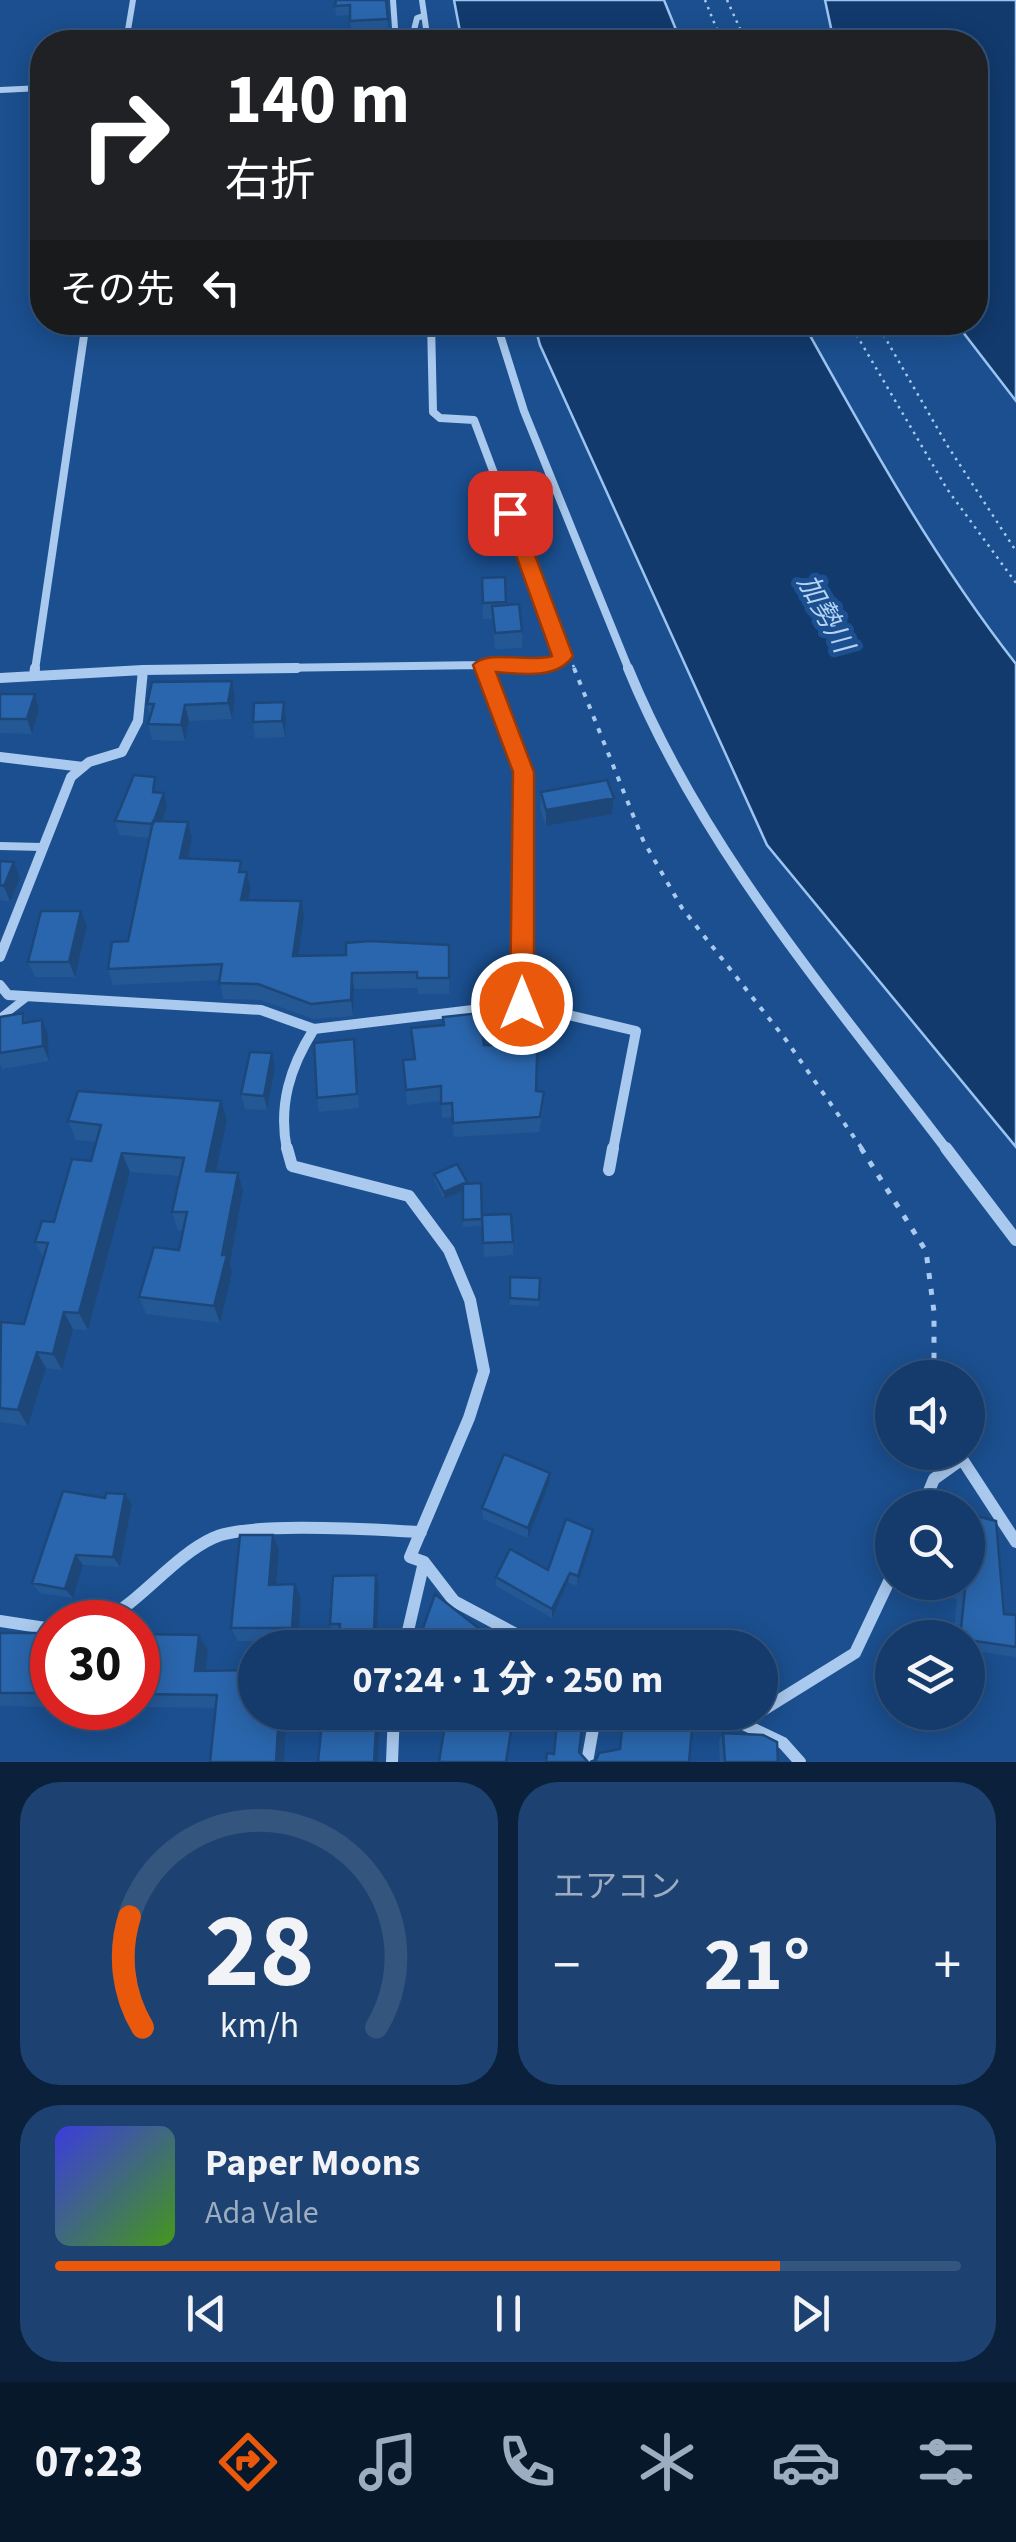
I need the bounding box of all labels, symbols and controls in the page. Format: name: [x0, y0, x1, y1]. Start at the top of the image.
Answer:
text: 140 m: [225, 50, 410, 150]
icon: right: [60, 70, 190, 200]
text: 右折: [225, 149, 315, 213]
icon: left: [194, 260, 249, 315]
text: その先: [60, 263, 174, 317]
pin: [468, 471, 553, 556]
icon: arrive: [483, 486, 538, 541]
water label: 加勢川: [787, 567, 864, 663]
position arrow: [470, 952, 574, 1056]
map controls: [875, 1360, 985, 1730]
button: sound: [875, 1360, 985, 1470]
button: search: [875, 1490, 985, 1600]
speed limit sign: 30: [30, 1600, 160, 1730]
button: layers: [875, 1620, 985, 1730]
text: 07:24 · 1 分 · 250 m: [353, 1653, 663, 1707]
text: エアコン: [553, 1864, 681, 1910]
text: 28: [204, 1879, 314, 2027]
text: 21°: [704, 1912, 810, 2019]
text: −: [553, 1927, 580, 2005]
text: +: [934, 1927, 961, 2005]
text: km/h: [219, 2000, 299, 2051]
text: Paper Moons: [205, 2136, 420, 2190]
text: Ada Vale: [205, 2190, 319, 2236]
icon: previous: [179, 2286, 234, 2341]
icon: pause: [481, 2286, 536, 2341]
icon: next: [783, 2286, 838, 2341]
icon: directions: [213, 2427, 283, 2497]
icon: music: [353, 2427, 423, 2497]
icon: phone: [492, 2427, 562, 2497]
icon: climate: [632, 2427, 702, 2497]
icon: car: [771, 2427, 841, 2497]
icon: filters: [911, 2427, 981, 2497]
text: 07:23: [35, 2430, 143, 2494]

